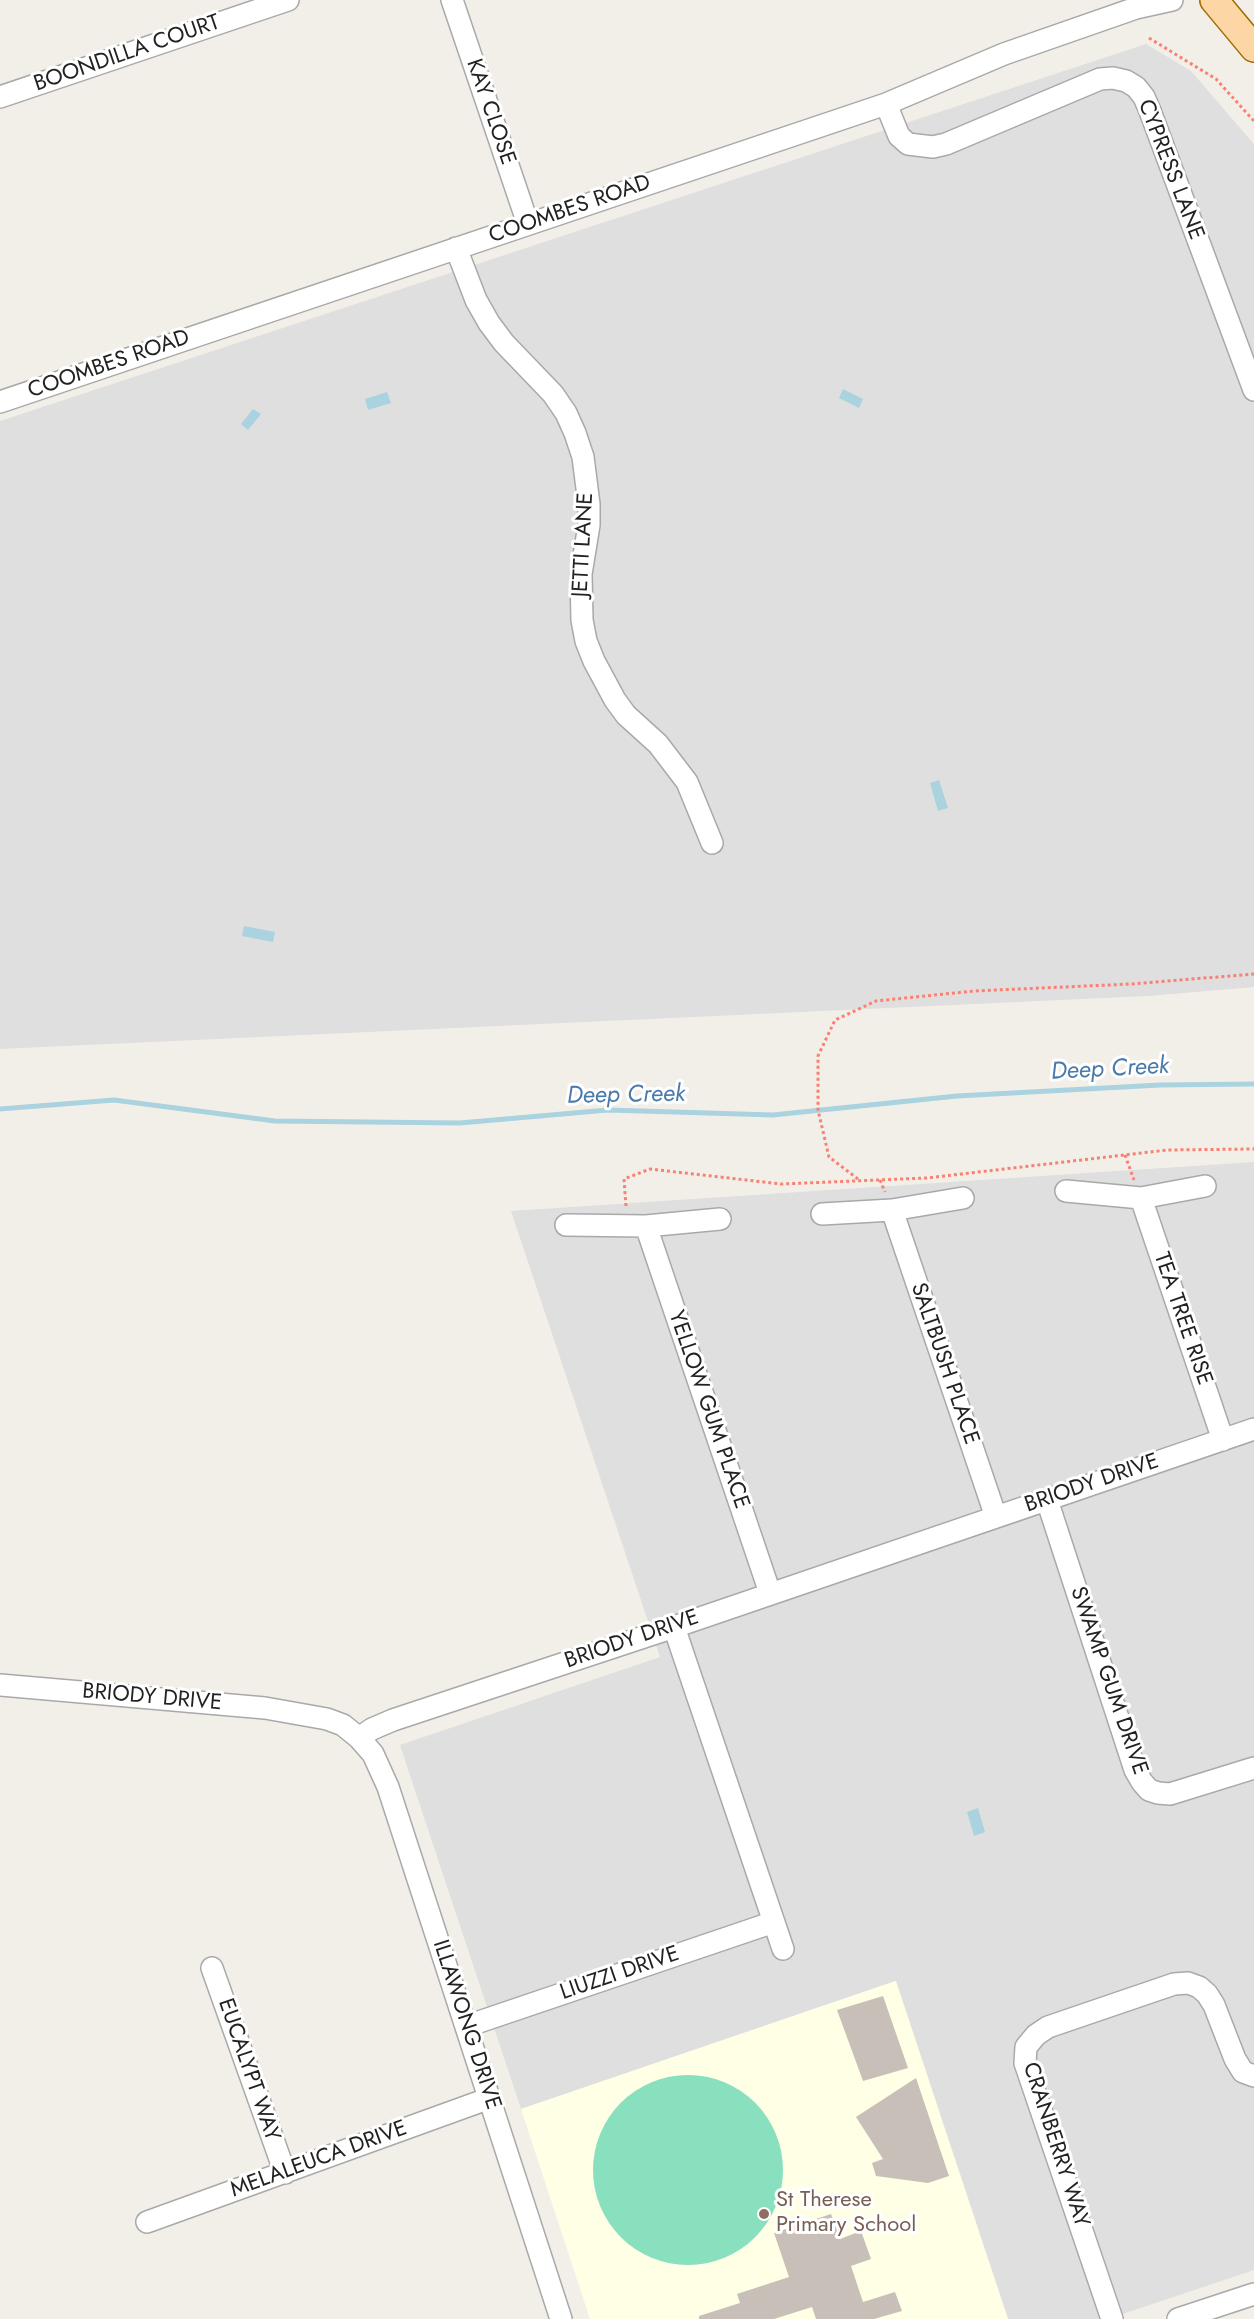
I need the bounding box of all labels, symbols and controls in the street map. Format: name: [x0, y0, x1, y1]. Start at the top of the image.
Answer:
street label: BOONDILLA COURT: [31, 10, 223, 98]
street label: KAY CLOSE: [460, 56, 520, 168]
street label: CYPRESS LANE: [1131, 96, 1209, 244]
street label: COOMBES ROAD: [486, 170, 654, 250]
street label: COOMBES ROAD: [25, 325, 193, 405]
street label: JETTI LANE: [568, 492, 600, 598]
water label: Deep Creek: [1050, 1053, 1170, 1087]
water label: Deep Creek: [567, 1081, 685, 1111]
street label: TEA TREE RISE: [1147, 1249, 1217, 1389]
street label: SALTBUSH PLACE: [904, 1280, 984, 1448]
street label: YELLOW GUM PLACE: [662, 1308, 754, 1512]
street label: BRIODY DRIVE: [1022, 1449, 1162, 1519]
street label: SWAMP GUM DRIVE: [1063, 1583, 1153, 1779]
street label: BRIODY DRIVE: [562, 1605, 702, 1675]
street label: BRIODY DRIVE: [81, 1679, 223, 1717]
street label: ILLAWONG DRIVE: [426, 1937, 506, 2113]
street label: LIUZZI DRIVE: [557, 1941, 683, 2007]
street label: EUCALYPT WAY: [211, 1995, 285, 2145]
street label: CRANBERRY WAY: [1016, 2059, 1094, 2231]
street label: MELALEUCA DRIVE: [227, 2116, 411, 2204]
place label: St Therese Primary School: [776, 2188, 916, 2240]
marker: St Therese Primary School: [757, 2207, 771, 2221]

